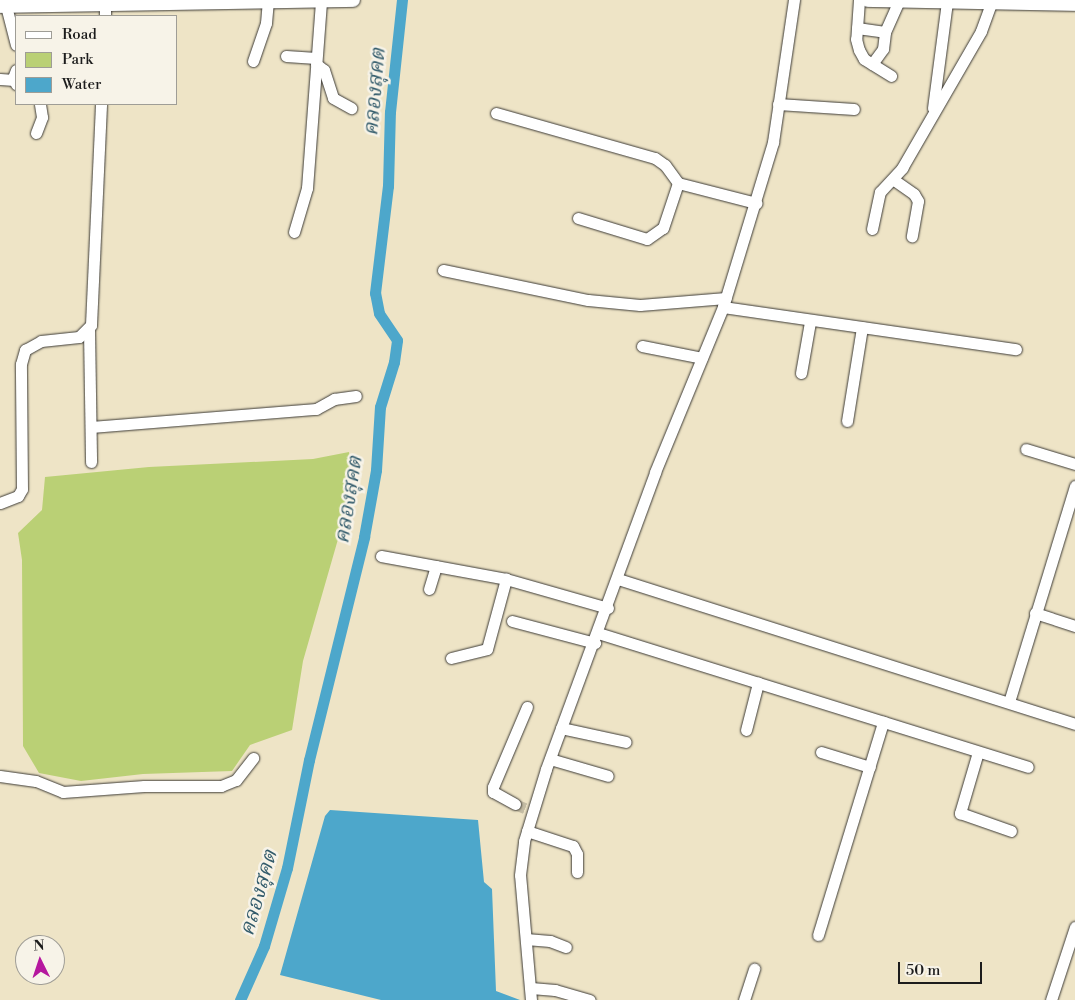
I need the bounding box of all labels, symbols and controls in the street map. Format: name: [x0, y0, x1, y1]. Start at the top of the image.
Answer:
legend: [15, 15, 178, 105]
text: Road: [62, 25, 97, 44]
water label: คลองสุคต: [359, 47, 391, 137]
text: Park: [62, 50, 93, 69]
text: Water: [62, 75, 101, 94]
water label: คลองสุคต: [330, 454, 368, 546]
water label: คลองสุคต: [235, 847, 283, 939]
north arrow: [15, 935, 65, 985]
text: N: [33, 937, 45, 955]
scale bar: [900, 952, 984, 984]
text: 50 m: [906, 961, 940, 980]

